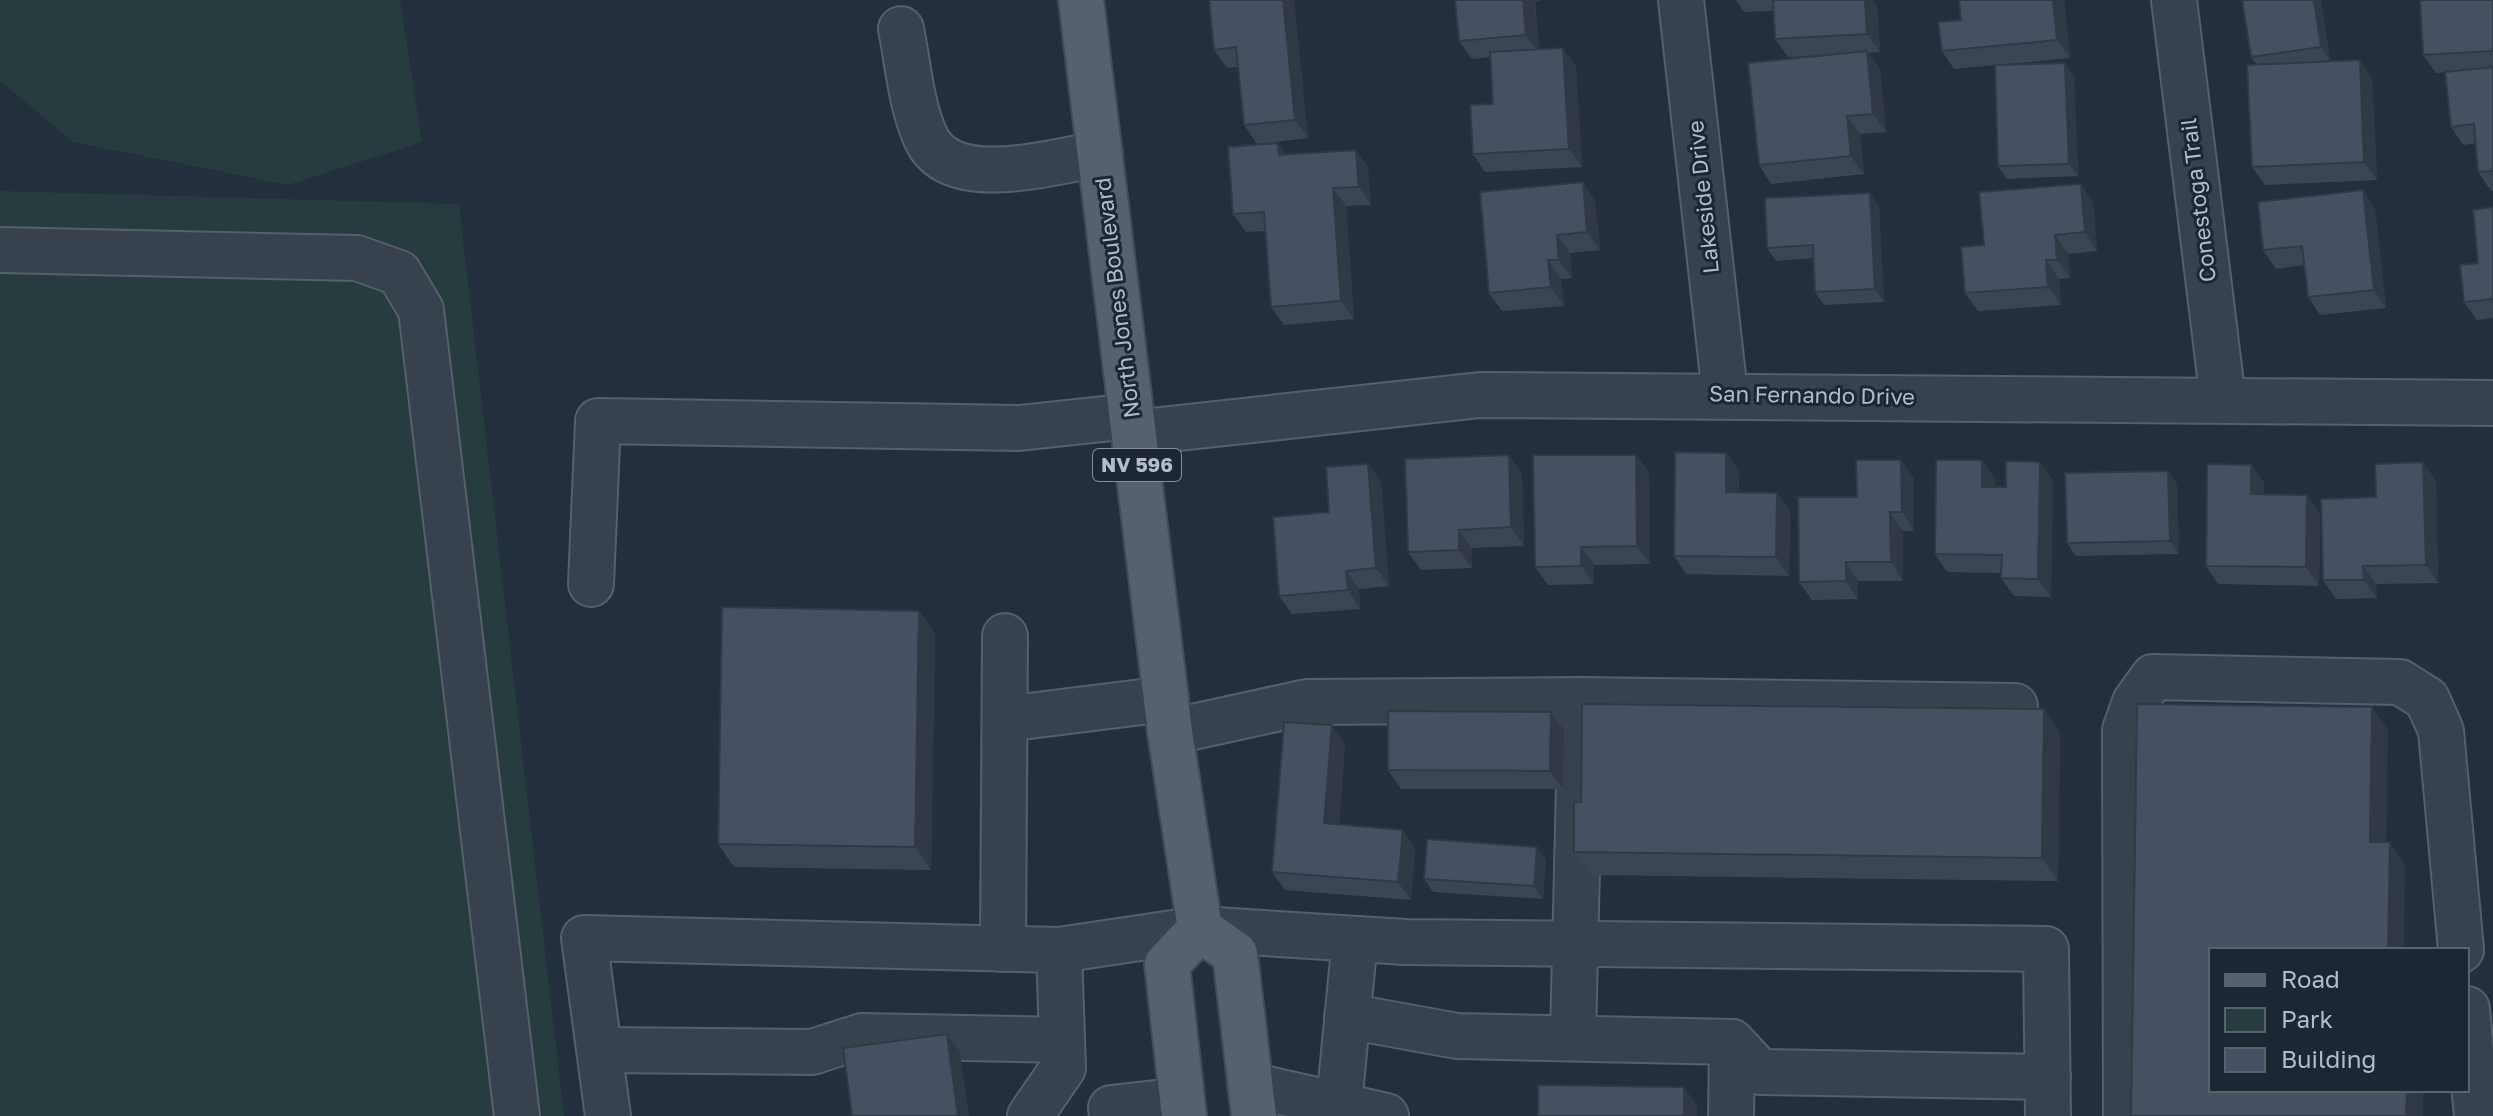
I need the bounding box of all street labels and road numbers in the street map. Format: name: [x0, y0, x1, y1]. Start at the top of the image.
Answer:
street label: Conestoga Trail: [2174, 117, 2221, 284]
street label: Lakeside Drive: [1681, 119, 1724, 275]
street label: North Jones Boulevard: [1088, 176, 1145, 420]
street label: San Fernando Drive: [1709, 379, 1915, 410]
road number: NV 596: [1093, 449, 1181, 481]

